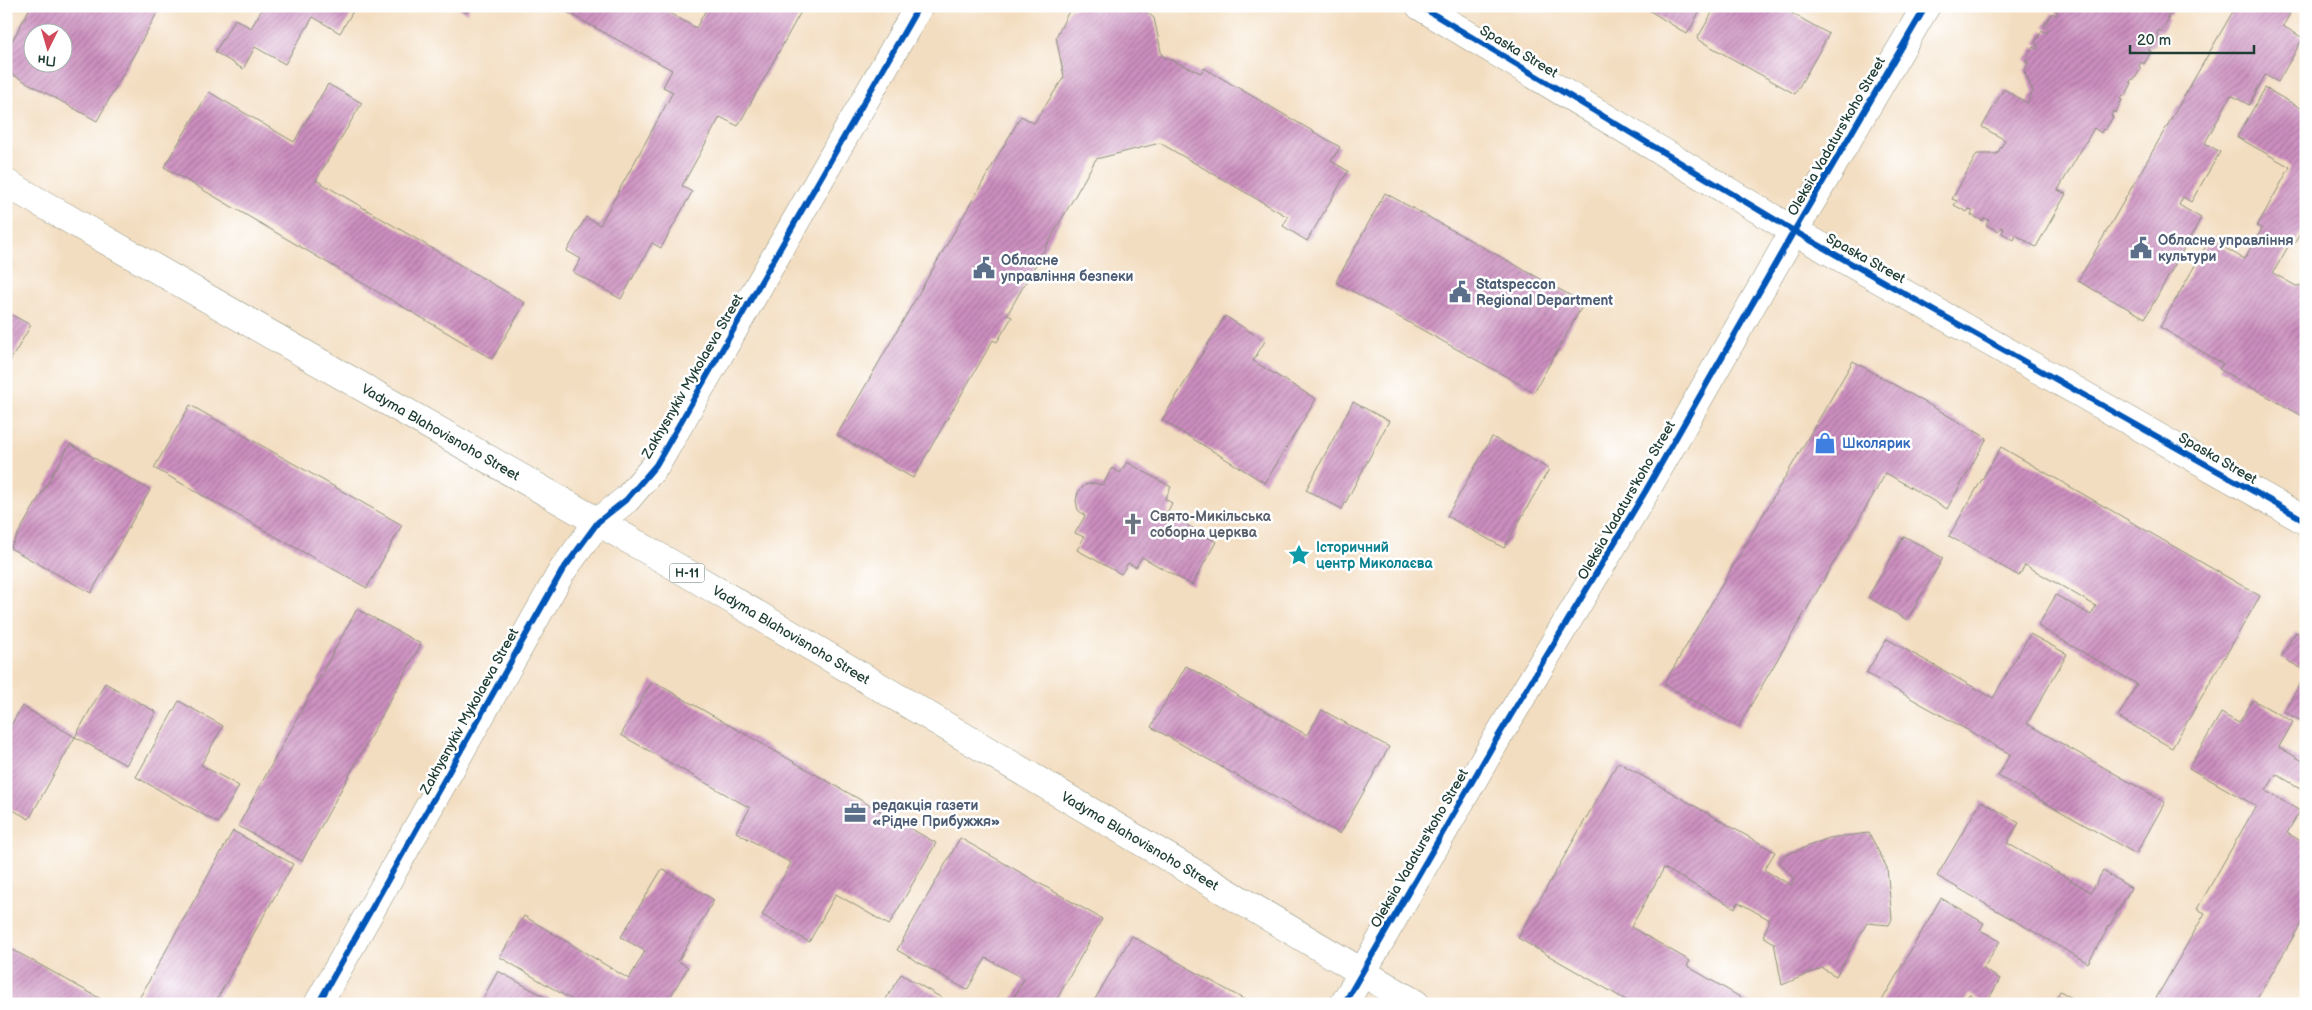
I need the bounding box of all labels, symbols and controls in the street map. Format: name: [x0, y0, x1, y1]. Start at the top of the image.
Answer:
street label: Spaska Street: [1477, 21, 1561, 82]
north arrow: [22, 22, 72, 72]
scale bar: [2130, 22, 2253, 54]
text: 20 m: [2137, 31, 2171, 50]
text: Пн: [37, 51, 57, 70]
street label: Oleksia Vadaturs'koho Street: [1784, 53, 1889, 219]
street label: Spaska Street: [1823, 230, 1909, 288]
place label: Обласне управління культури: [2158, 232, 2294, 265]
public building icon: Обласне управління культури: [2128, 235, 2154, 261]
place label: Обласне управління безпеки: [1001, 252, 1134, 285]
public building icon: Обласне управління безпеки: [971, 255, 997, 281]
place label: Statspeccon Regional Department: [1476, 276, 1613, 309]
public building icon: Statspeccon Regional Department: [1447, 279, 1473, 305]
street label: Zakhysnykiv Mykolaeva Street: [638, 290, 747, 462]
street label: Vadyma Blahovisnoho Street: [358, 380, 523, 485]
street label: Oleksia Vadaturs'koho Street: [1574, 417, 1679, 583]
street label: Spaska Street: [2175, 429, 2261, 488]
shop icon: Школярик: [1812, 430, 1838, 456]
place label: Школярик: [1842, 435, 1911, 452]
place label: Свято-Микільська соборна церква: [1150, 508, 1272, 541]
church icon: Свято-Микільська соборна церква: [1120, 511, 1146, 537]
place label: Історичний центр Миколаєва: [1316, 539, 1433, 572]
place icon: Історичний центр Миколаєва: [1286, 542, 1312, 568]
road number: Н-11: [670, 564, 704, 582]
street label: Vadyma Blahovisnoho Street: [709, 582, 873, 689]
street label: Zakhysnykiv Mykolaeva Street: [416, 625, 523, 798]
street label: Oleksia Vadaturs'koho Street: [1367, 765, 1472, 931]
street label: Vadyma Blahovisnoho Street: [1058, 788, 1222, 895]
place label: редакція газети «Рідне Прибужжя»: [872, 797, 1000, 830]
office icon: редакція газети «Рідне Прибужжя»: [842, 800, 868, 826]

